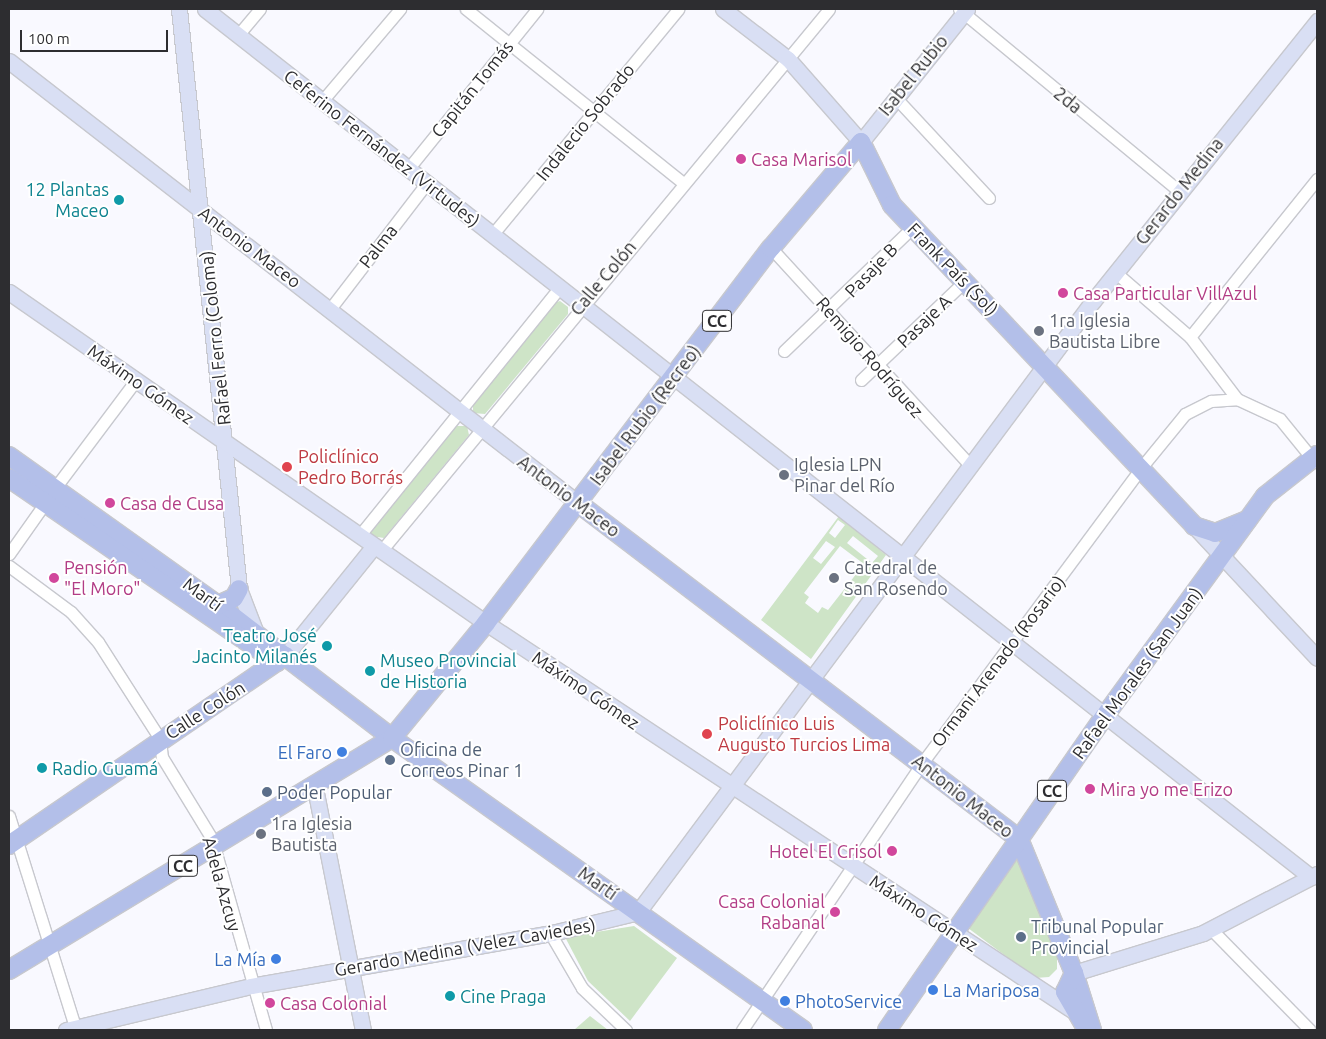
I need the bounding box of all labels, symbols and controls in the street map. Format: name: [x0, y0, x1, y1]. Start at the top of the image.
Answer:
scale bar: [22, 20, 170, 52]
text: 100 m: [28, 30, 70, 47]
street label: Isabel Rubio: [874, 30, 952, 120]
street label: Capitán Tomás: [426, 36, 518, 142]
street label: Indalecio Sobrado: [531, 59, 639, 185]
street label: Ceferino Fernández (Virtudes): [280, 65, 484, 231]
street label: 2da: [1050, 82, 1086, 118]
street label: Gerardo Medina: [1130, 133, 1228, 249]
place label: Casa Marisol: [751, 148, 852, 170]
marker: Casa Marisol: [735, 153, 747, 165]
place label: 12 Plantas Maceo: [25, 179, 109, 222]
marker: 12 Plantas Maceo: [113, 194, 125, 206]
street label: Antonio Maceo: [195, 202, 305, 292]
street label: Frank País (Sol): [903, 218, 1003, 320]
street label: Palma: [354, 220, 402, 272]
street label: Calle Colón: [566, 236, 640, 320]
street label: Pasaje B: [840, 238, 902, 302]
street label: Rafael Ferro (Coloma): [195, 250, 235, 426]
place label: Casa Particular VillAzul: [1073, 282, 1257, 304]
marker: Casa Particular VillAzul: [1057, 287, 1069, 299]
street label: Pasaje A: [892, 290, 956, 352]
street label: Remigio Rodríguez: [812, 292, 928, 422]
road number: CC: [701, 308, 733, 334]
place label: 1ra Iglesia Bautista Libre: [1049, 310, 1160, 352]
marker: 1ra Iglesia Bautista Libre: [1033, 325, 1045, 337]
street label: Máximo Gómez: [84, 339, 198, 429]
street label: Isabel Rubio (Recreo): [585, 341, 705, 489]
place label: Policlínico Pedro Borrás: [298, 446, 403, 488]
street label: Antonio Maceo: [514, 451, 624, 541]
place label: Iglesia LPN Pinar del Río: [794, 454, 895, 496]
marker: Policlínico Pedro Borrás: [280, 460, 294, 474]
marker: Iglesia LPN Pinar del Río: [778, 469, 790, 481]
place label: Casa de Cusa: [120, 492, 224, 514]
marker: Casa de Cusa: [104, 497, 116, 509]
place label: Pensión "El Moro": [64, 557, 140, 600]
place label: Catedral de San Rosendo: [844, 557, 948, 600]
street label: Ormani Arenado (Rosario): [926, 571, 1070, 751]
marker: Pensión "El Moro": [48, 572, 60, 584]
marker: Catedral de San Rosendo: [828, 572, 840, 584]
street label: Martí: [179, 573, 227, 615]
street label: Rafael Morales (San Juan): [1067, 583, 1207, 763]
place label: Teatro José Jacinto Milanés: [192, 625, 317, 668]
marker: Teatro José Jacinto Milanés: [321, 640, 333, 652]
street label: Máximo Gómez: [528, 646, 644, 734]
place label: Museo Provincial de Historia: [380, 650, 517, 692]
marker: Museo Provincial de Historia: [364, 665, 376, 677]
street label: Calle Colón: [161, 676, 249, 744]
place label: Policlínico Luis Augusto Turcios Lima: [718, 713, 890, 756]
marker: Policlínico Luis Augusto Turcios Lima: [700, 727, 714, 741]
place label: Oficina de Correos Pinar 1: [400, 739, 523, 782]
place label: El Faro: [278, 741, 332, 763]
marker: El Faro: [336, 746, 348, 758]
street label: Antonio Maceo: [908, 750, 1018, 842]
marker: Oficina de Correos Pinar 1: [384, 754, 396, 766]
place label: Radio Guamá: [52, 757, 158, 779]
marker: Radio Guamá: [36, 762, 48, 774]
road number: CC: [1036, 778, 1068, 804]
place label: Mira yo me Erizo: [1100, 778, 1233, 800]
place label: Poder Popular: [277, 781, 392, 803]
marker: Mira yo me Erizo: [1084, 783, 1096, 795]
marker: Poder Popular: [261, 786, 273, 798]
place label: 1ra Iglesia Bautista: [271, 813, 352, 856]
marker: 1ra Iglesia Bautista: [255, 828, 267, 840]
street label: Adela Azcuy: [198, 834, 246, 934]
place label: Hotel El Crisol: [769, 840, 882, 862]
marker: Hotel El Crisol: [886, 845, 898, 857]
road number: CC: [167, 852, 199, 879]
street label: Martí: [574, 862, 622, 904]
street label: Máximo Gómez: [866, 870, 982, 956]
place label: Casa Colonial Rabanal: [718, 891, 825, 934]
marker: Casa Colonial Rabanal: [829, 906, 841, 918]
street label: Gerardo Medina (Velez Caviedes): [333, 913, 597, 981]
place label: Tribunal Popular Provincial: [1031, 916, 1163, 959]
marker: Tribunal Popular Provincial: [1015, 931, 1027, 943]
place label: La Mía: [214, 948, 266, 970]
marker: La Mía: [270, 953, 282, 965]
place label: La Mariposa: [943, 979, 1040, 1001]
marker: La Mariposa: [927, 984, 939, 996]
place label: Cine Praga: [460, 985, 546, 1007]
marker: Cine Praga: [444, 990, 456, 1002]
place label: PhotoService: [795, 990, 902, 1012]
place label: Casa Colonial: [280, 992, 387, 1014]
marker: PhotoService: [779, 995, 791, 1007]
marker: Casa Colonial: [264, 997, 276, 1009]

